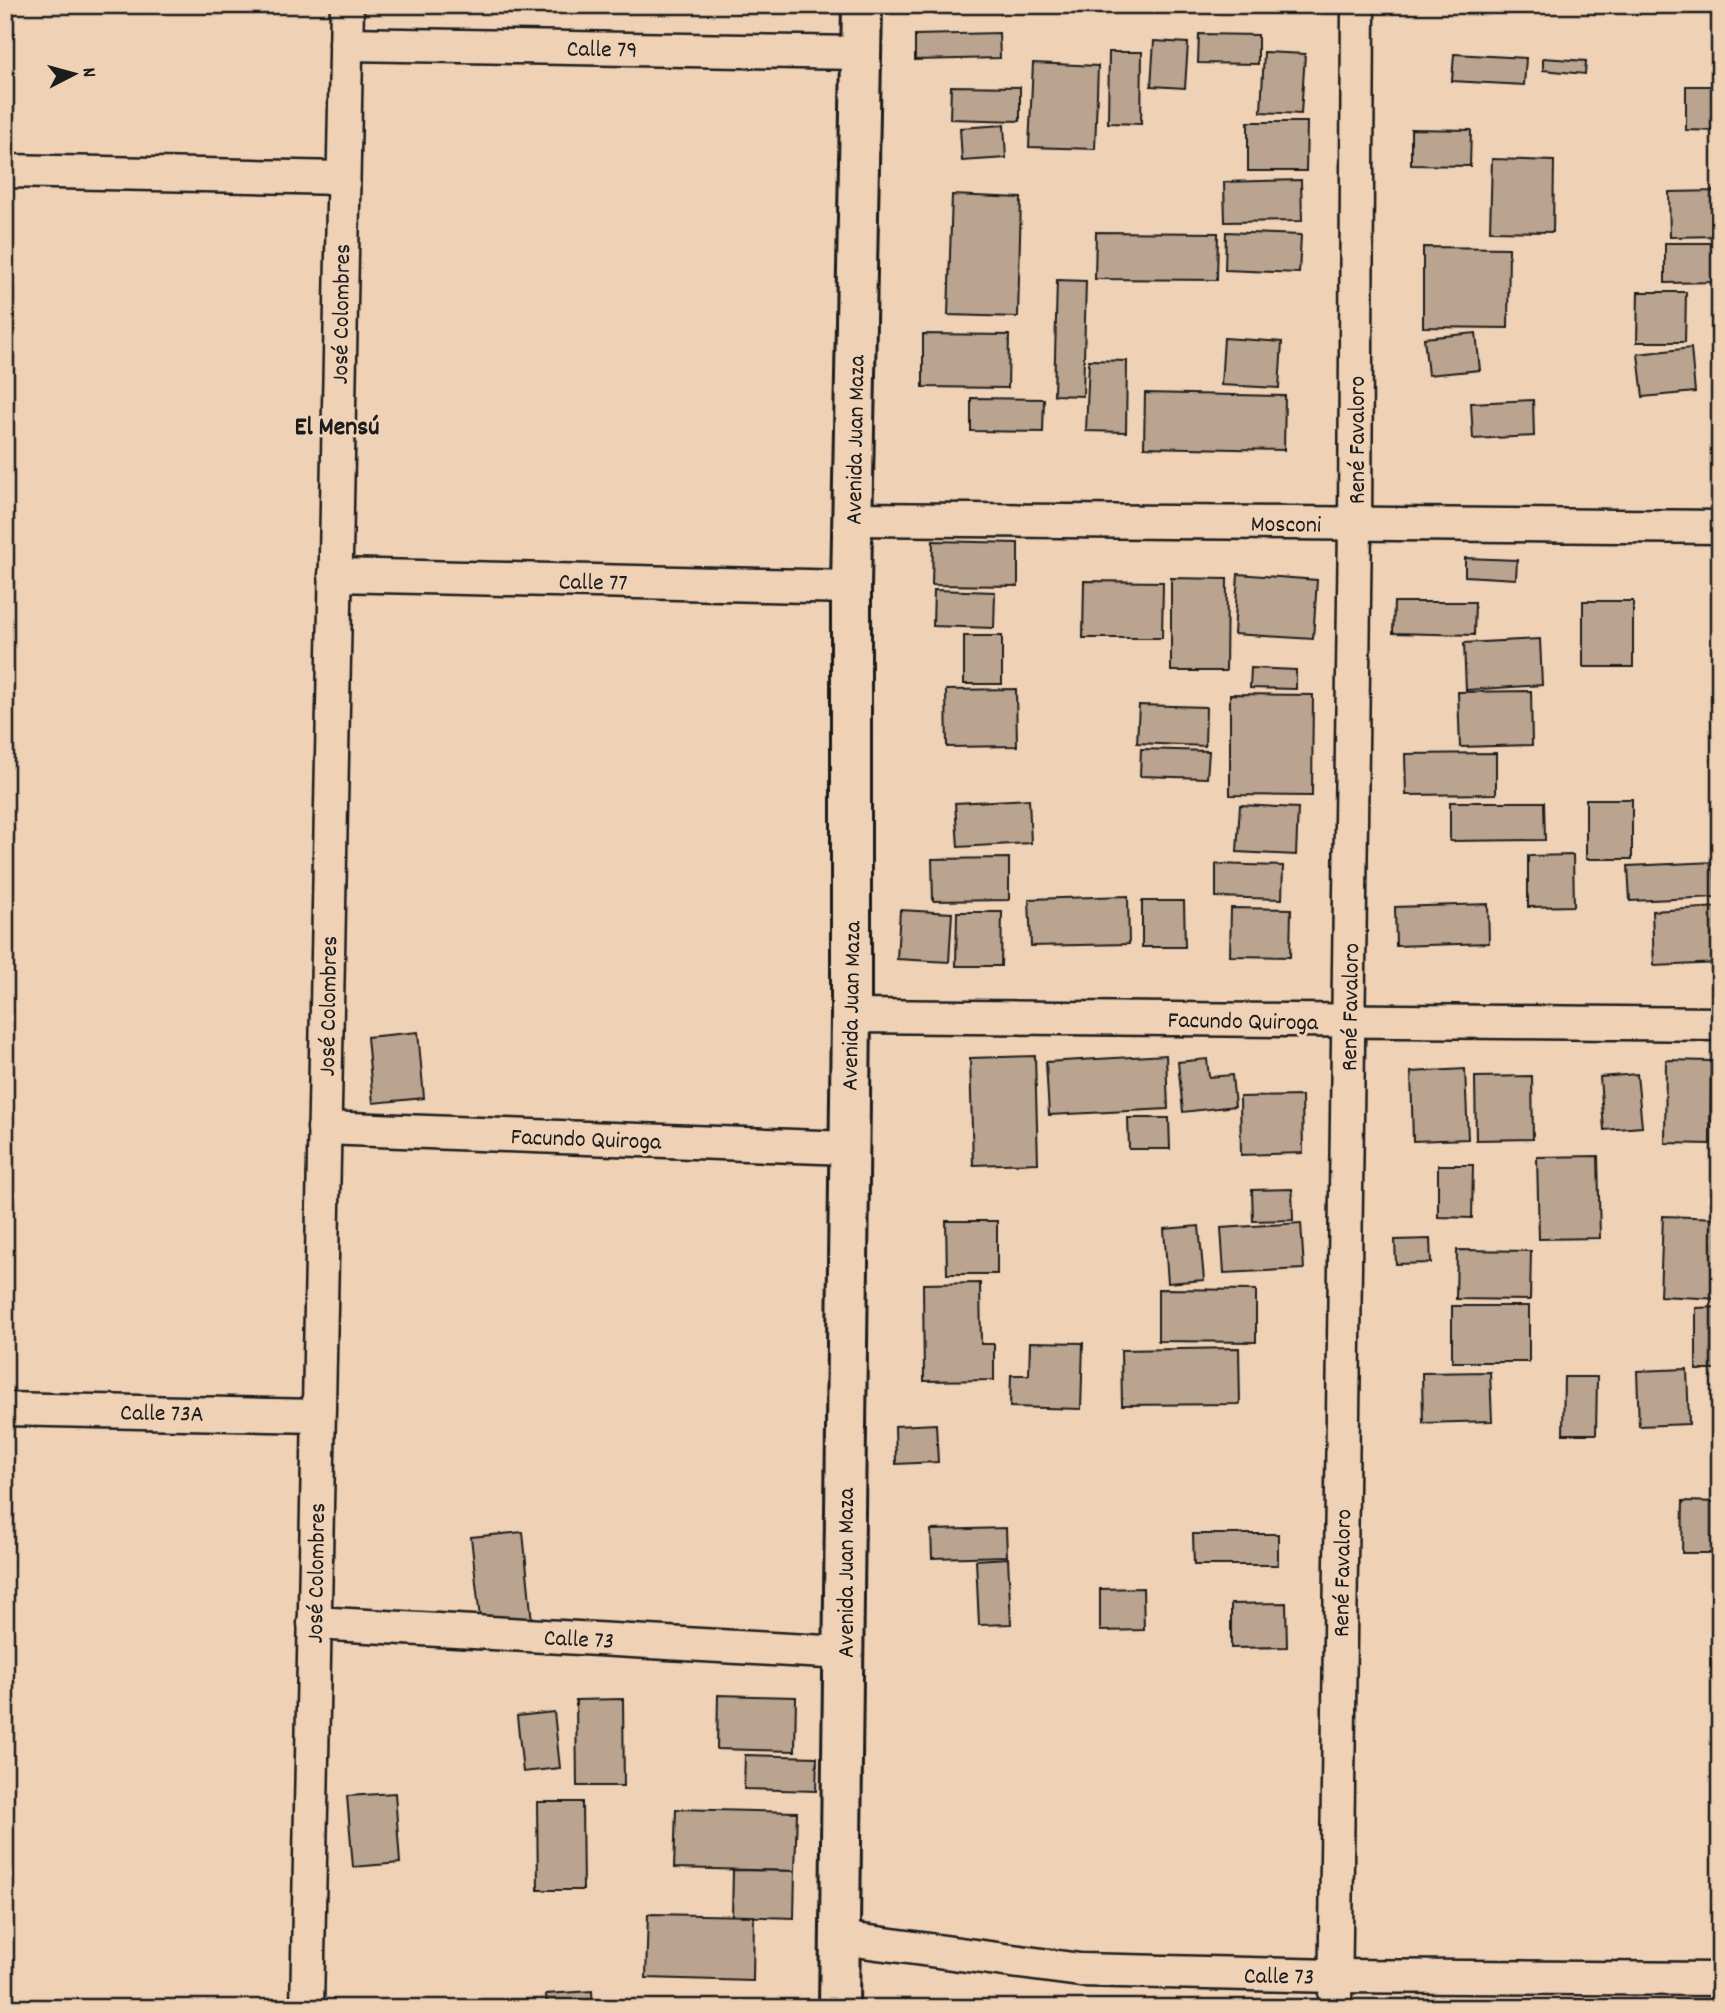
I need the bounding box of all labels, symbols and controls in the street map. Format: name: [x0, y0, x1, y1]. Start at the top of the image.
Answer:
street label: Calle 79: [566, 33, 638, 69]
north arrow: [38, 38, 108, 108]
text: N: [74, 67, 101, 79]
street label: José Colombres: [325, 243, 361, 385]
street label: Avenida Juan Maza: [839, 354, 875, 525]
street label: René Favaloro: [1342, 376, 1376, 504]
district label: El Mensú: [295, 410, 379, 447]
street label: Mosconi: [1250, 508, 1322, 544]
street label: Calle 77: [558, 566, 628, 602]
street label: Avenida Juan Maza: [835, 920, 871, 1091]
street label: José Colombres: [312, 935, 348, 1077]
street label: René Favaloro: [1334, 943, 1370, 1072]
street label: Facundo Quiroga: [1167, 1005, 1319, 1041]
street label: Facundo Quiroga: [510, 1121, 662, 1161]
street label: Calle 73A: [120, 1397, 204, 1433]
street label: Avenida Juan Maza: [831, 1487, 865, 1658]
street label: José Colombres: [300, 1502, 336, 1644]
street label: René Favaloro: [1326, 1509, 1362, 1638]
street label: Calle 73: [543, 1622, 615, 1660]
street label: Calle 73: [1243, 1960, 1314, 1996]

